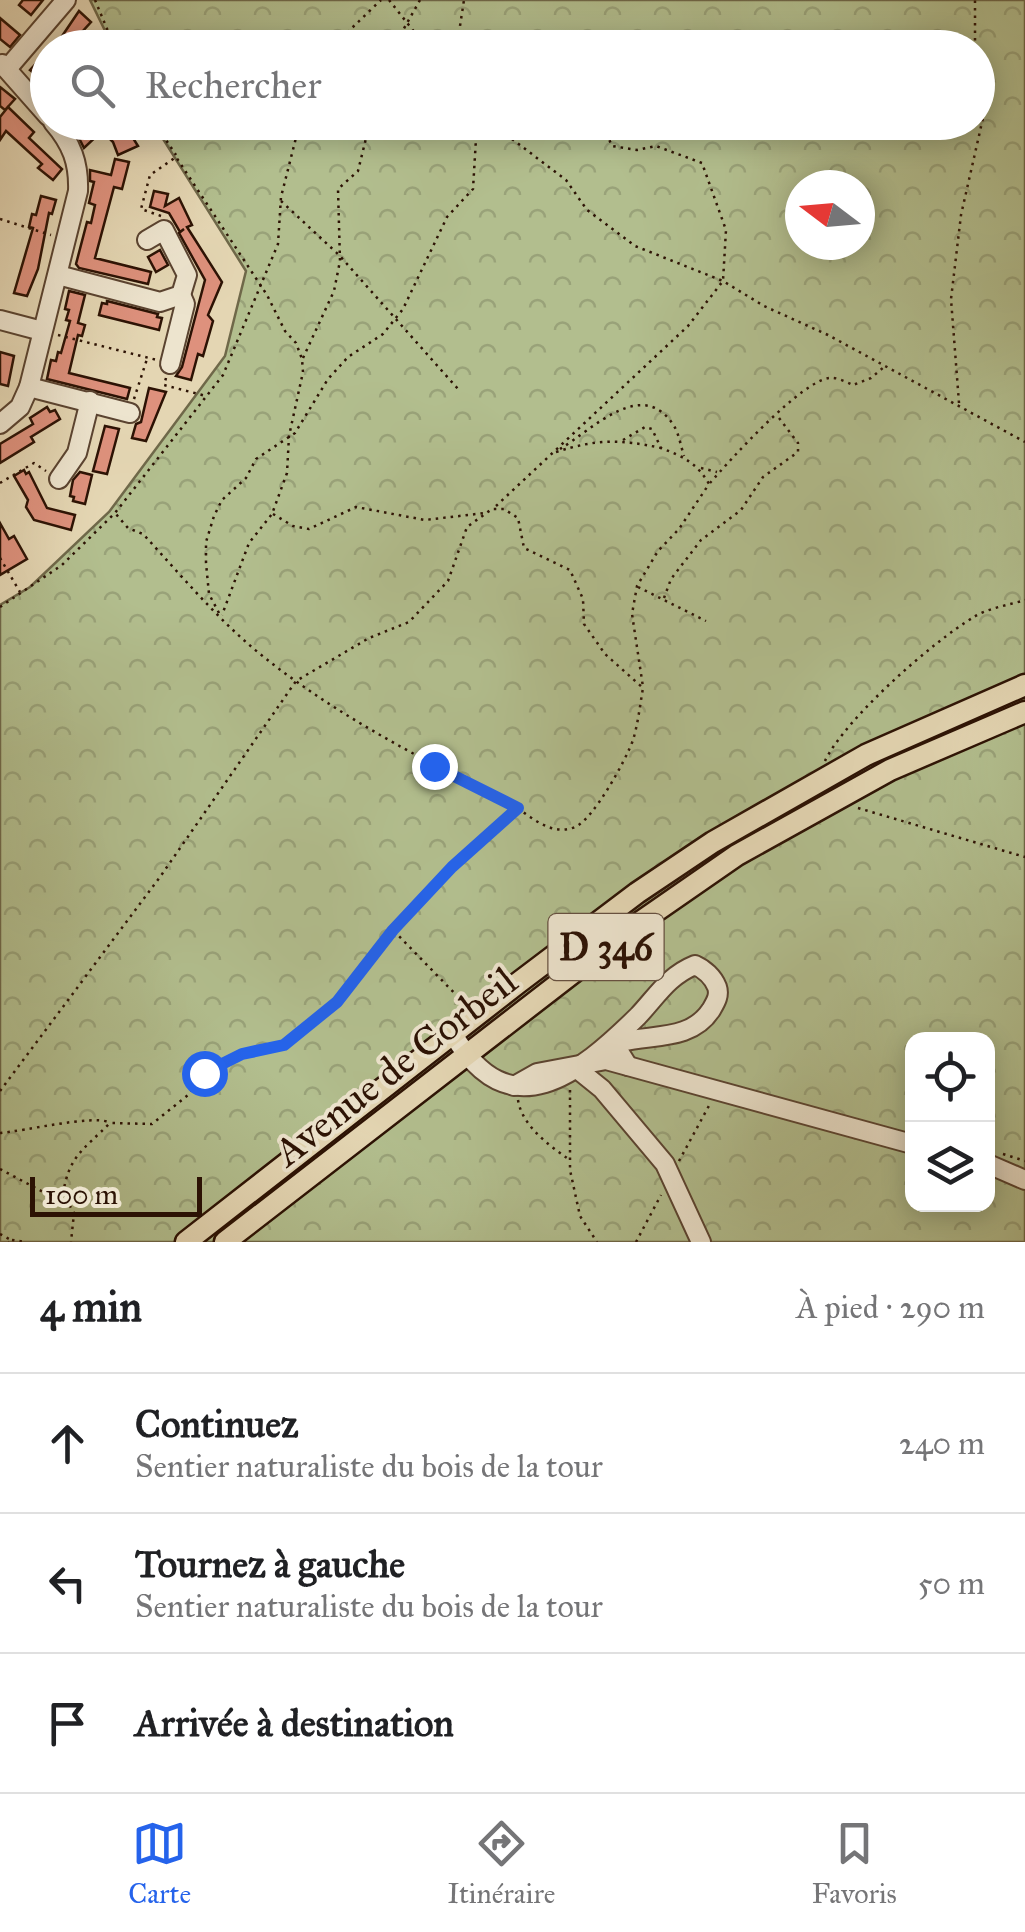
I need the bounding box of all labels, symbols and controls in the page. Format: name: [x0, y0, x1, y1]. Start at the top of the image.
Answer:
search box: [30, 30, 995, 140]
icon: search: [65, 58, 120, 113]
text: Rechercher: [145, 62, 321, 108]
north arrow: [785, 170, 875, 260]
route end: [412, 744, 458, 790]
road number: D 346: [548, 914, 664, 980]
street label: Avenue de Corbeil: [263, 956, 527, 1178]
map controls: [905, 1032, 995, 1212]
button: locate: [905, 1032, 995, 1122]
route start: [182, 1051, 228, 1097]
button: layers: [905, 1122, 995, 1212]
scale bar: [30, 1172, 202, 1216]
text: 100 m: [45, 1177, 118, 1212]
text: 4 min: [40, 1281, 142, 1333]
text: À pied · 290 m: [796, 1288, 985, 1327]
text: Continuez: [135, 1401, 299, 1447]
icon: ahead: [40, 1416, 95, 1471]
text: 240 m: [899, 1424, 985, 1463]
text: Sentier naturaliste du bois de la tour: [135, 1447, 603, 1486]
text: Tournez à gauche: [135, 1541, 405, 1587]
icon: left: [40, 1556, 95, 1611]
text: 50 m: [918, 1564, 985, 1603]
text: Sentier naturaliste du bois de la tour: [135, 1587, 603, 1626]
icon: arrive: [40, 1696, 95, 1751]
text: Arrivée à destination: [135, 1700, 454, 1746]
tab: Carte: [128, 1816, 191, 1911]
tab: Itinéraire: [448, 1816, 555, 1911]
tab: Favoris: [812, 1816, 897, 1911]

